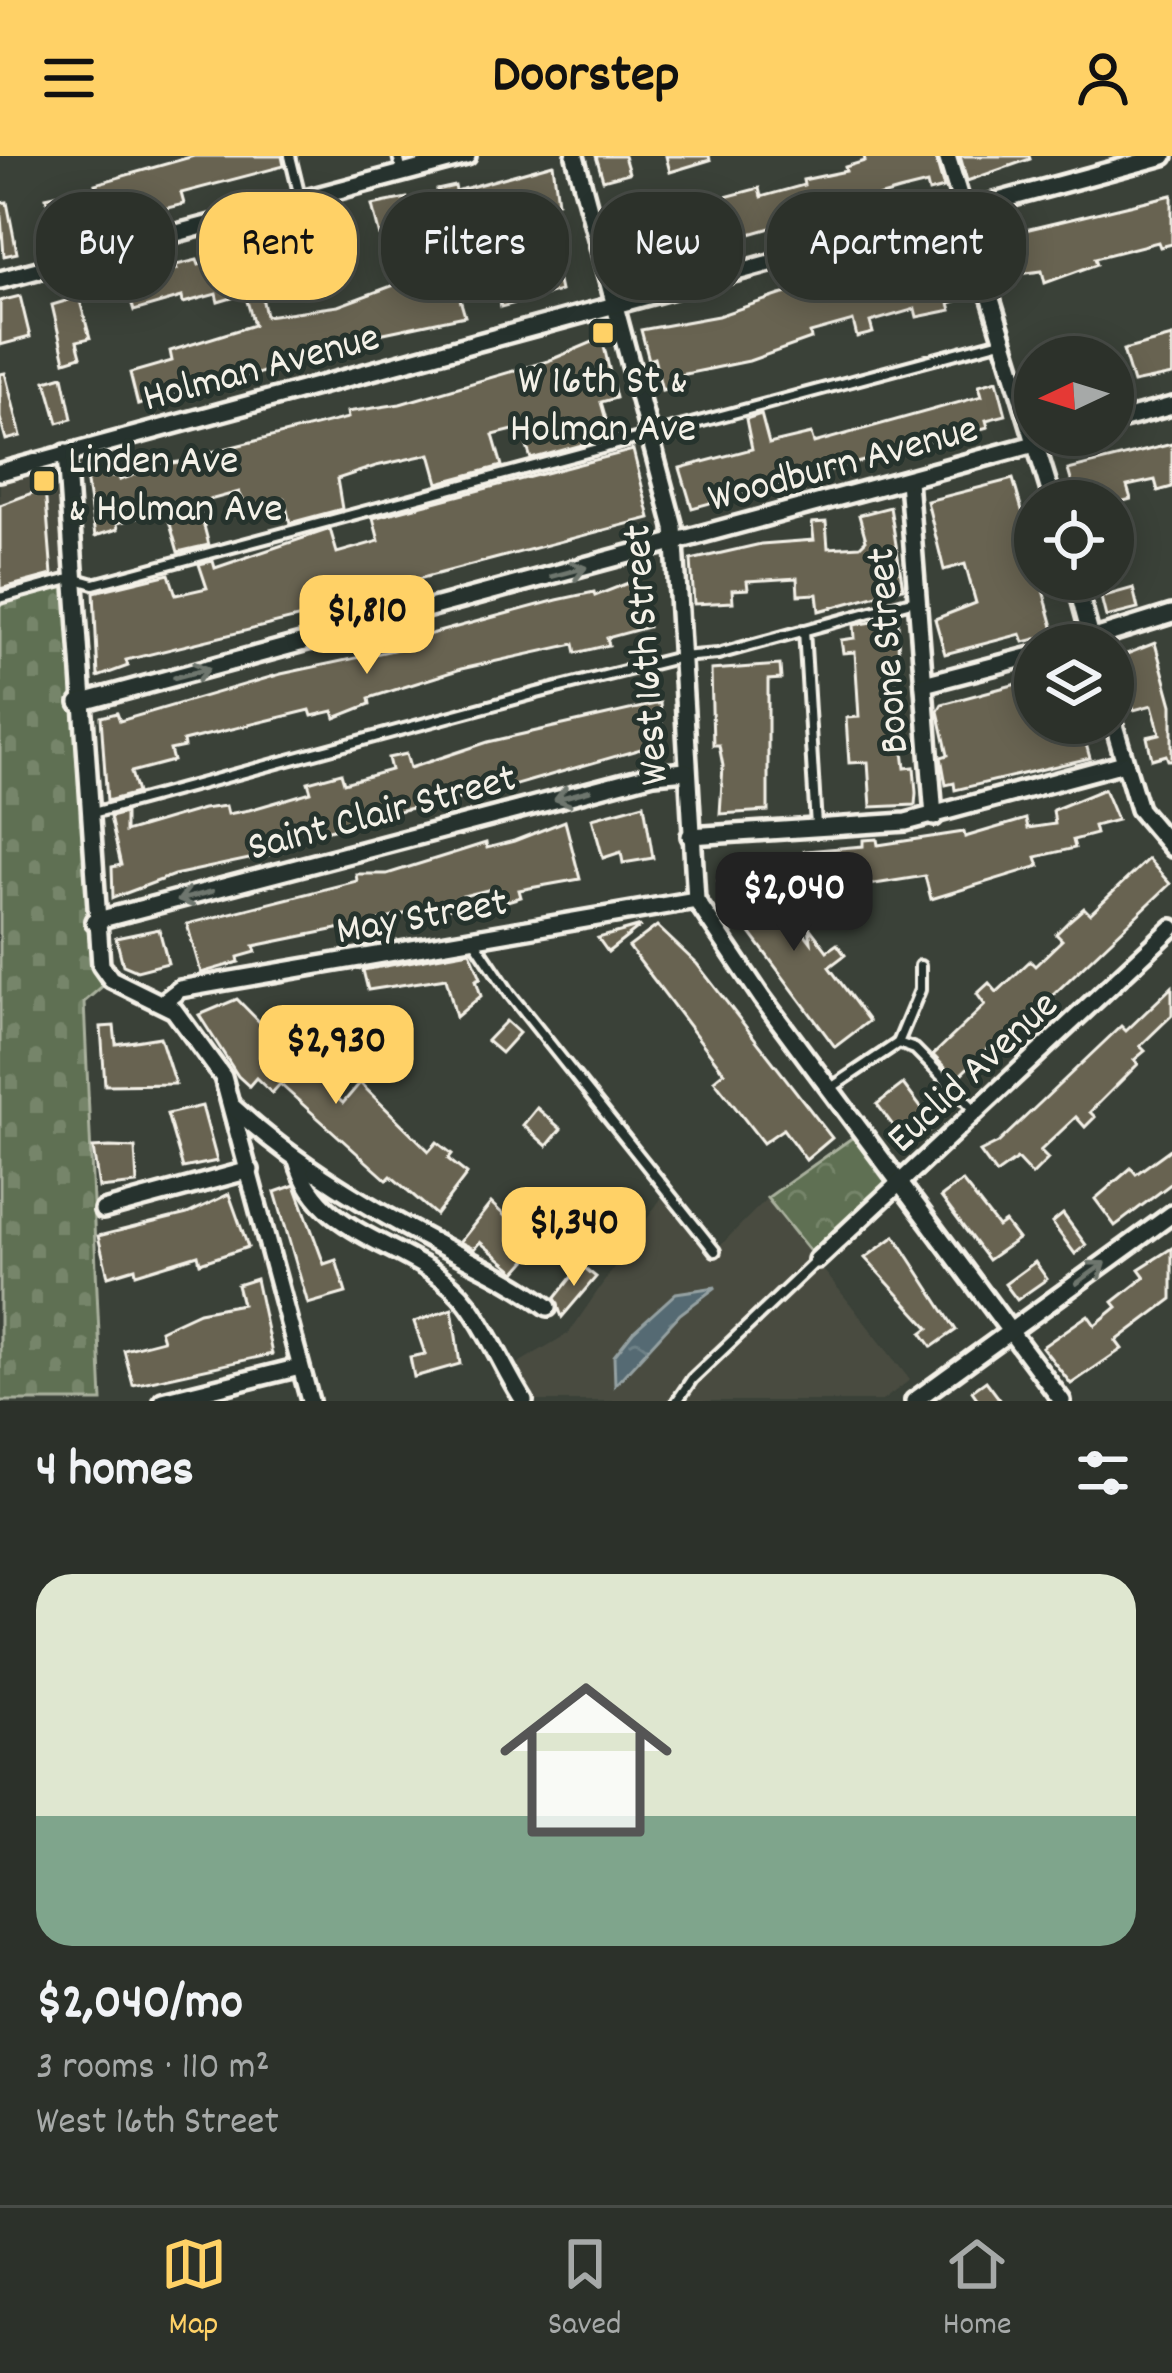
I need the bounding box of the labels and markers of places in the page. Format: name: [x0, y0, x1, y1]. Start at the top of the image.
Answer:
marker: W 16th St & Holman Ave: [590, 320, 616, 346]
place label: W 16th St & Holman Ave: [510, 354, 696, 462]
place label: Linden Ave & Holman Ave: [68, 434, 283, 542]
marker: Linden Ave & Holman Ave: [31, 468, 57, 494]
pin: $1,810: [269, 575, 465, 677]
pin: $2,040: [696, 852, 892, 954]
pin: $2,930: [238, 1005, 434, 1107]
pin: $1,340: [476, 1187, 672, 1289]

